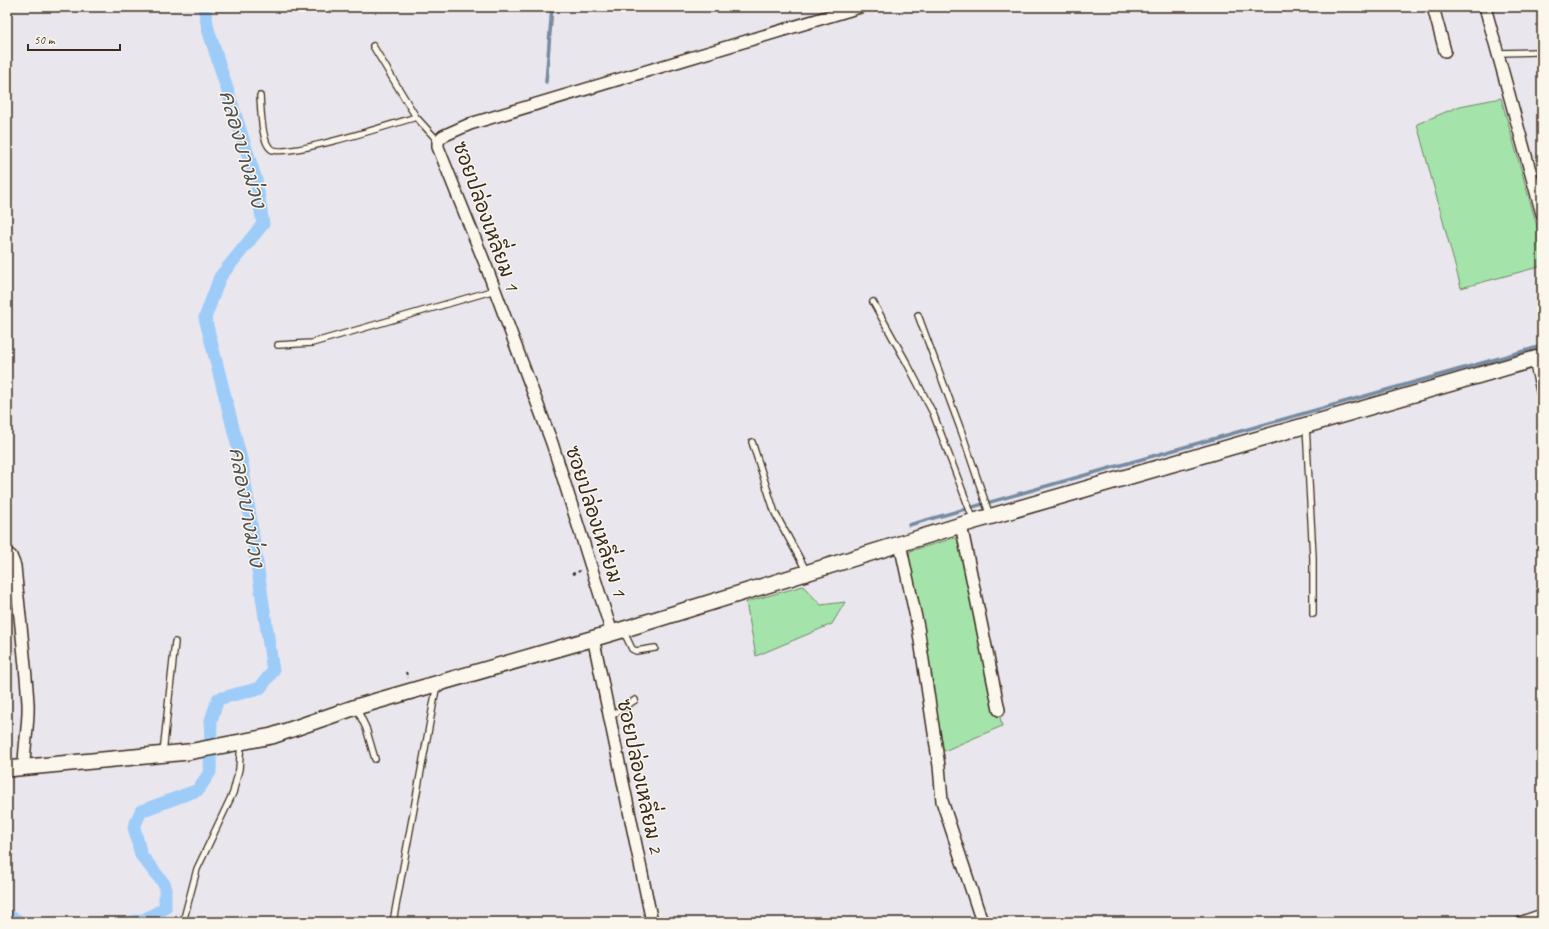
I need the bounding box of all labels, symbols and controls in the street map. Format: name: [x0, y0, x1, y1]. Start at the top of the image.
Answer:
scale bar: [28, 26, 120, 52]
text: 50 m: [34, 32, 56, 48]
water label: คลองบางม่วง: [214, 87, 273, 213]
street label: ซอยปล่องเหลี่ยม 1: [447, 136, 531, 295]
street label: ซอยปล่องเหลี่ยม 1: [560, 440, 639, 600]
water label: คลองบางม่วง: [224, 445, 271, 571]
street label: ซอยปล่องเหลี่ยม 2: [611, 695, 676, 857]

